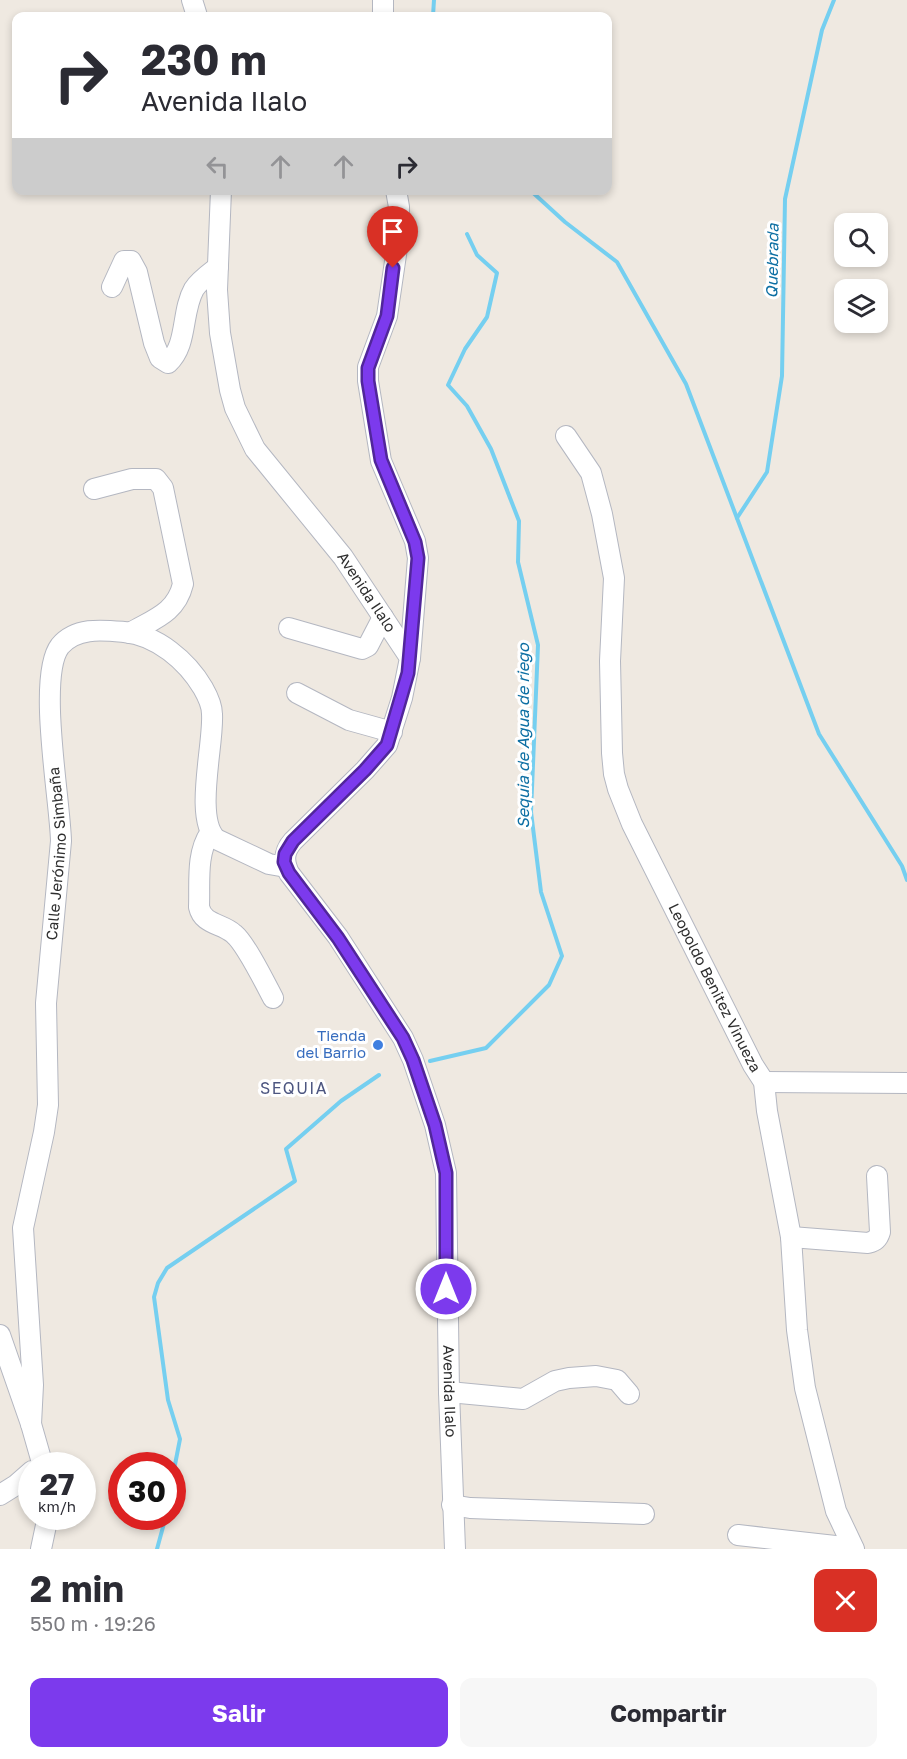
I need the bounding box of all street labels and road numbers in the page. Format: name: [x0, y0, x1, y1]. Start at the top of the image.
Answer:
street label: Avenida Ilalo: [334, 548, 400, 635]
street label: Calle Jerónimo Simbaña: [42, 766, 69, 941]
street label: Leopoldo Benitez Vinueza: [665, 900, 765, 1075]
street label: Avenida Ilalo: [440, 1345, 461, 1438]

